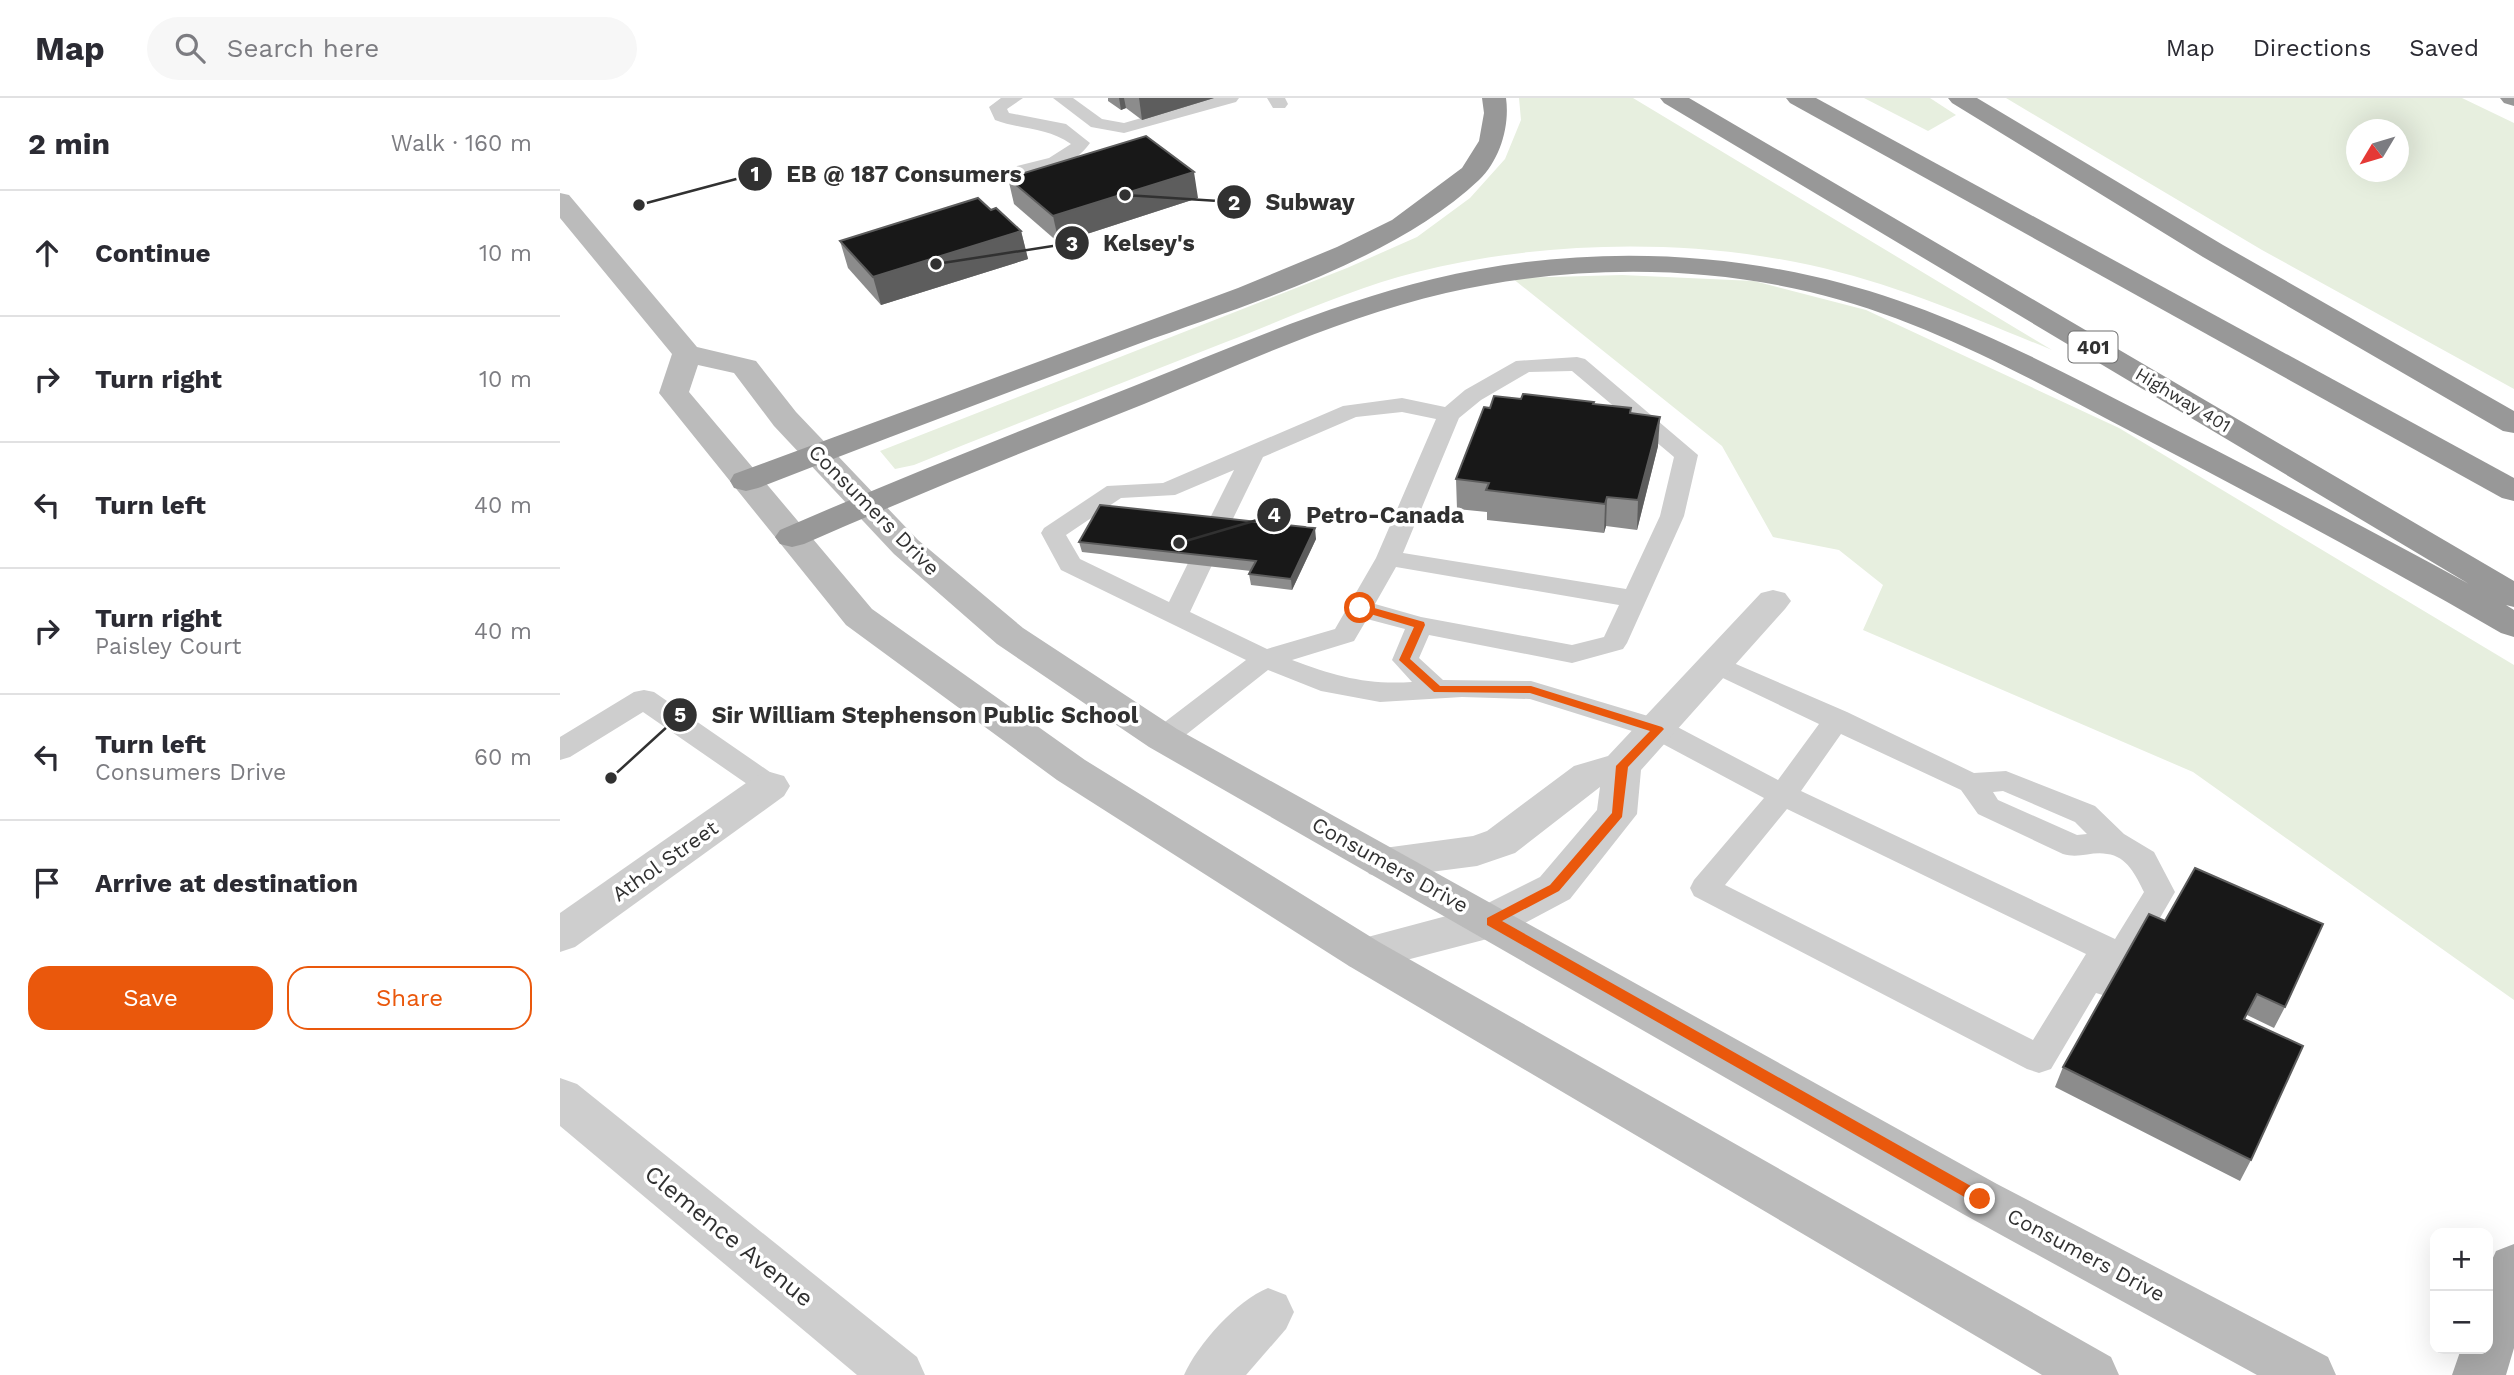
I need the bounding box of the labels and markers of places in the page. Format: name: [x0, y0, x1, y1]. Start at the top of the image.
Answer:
callout: EB @ 187 Consumers: [737, 152, 1036, 196]
callout: Subway: [1216, 180, 1368, 224]
callout: Kelsey's: [1054, 221, 1209, 265]
callout: Petro-Canada: [1257, 493, 1478, 537]
callout: Sir William Stephenson Public School: [662, 693, 1152, 737]

